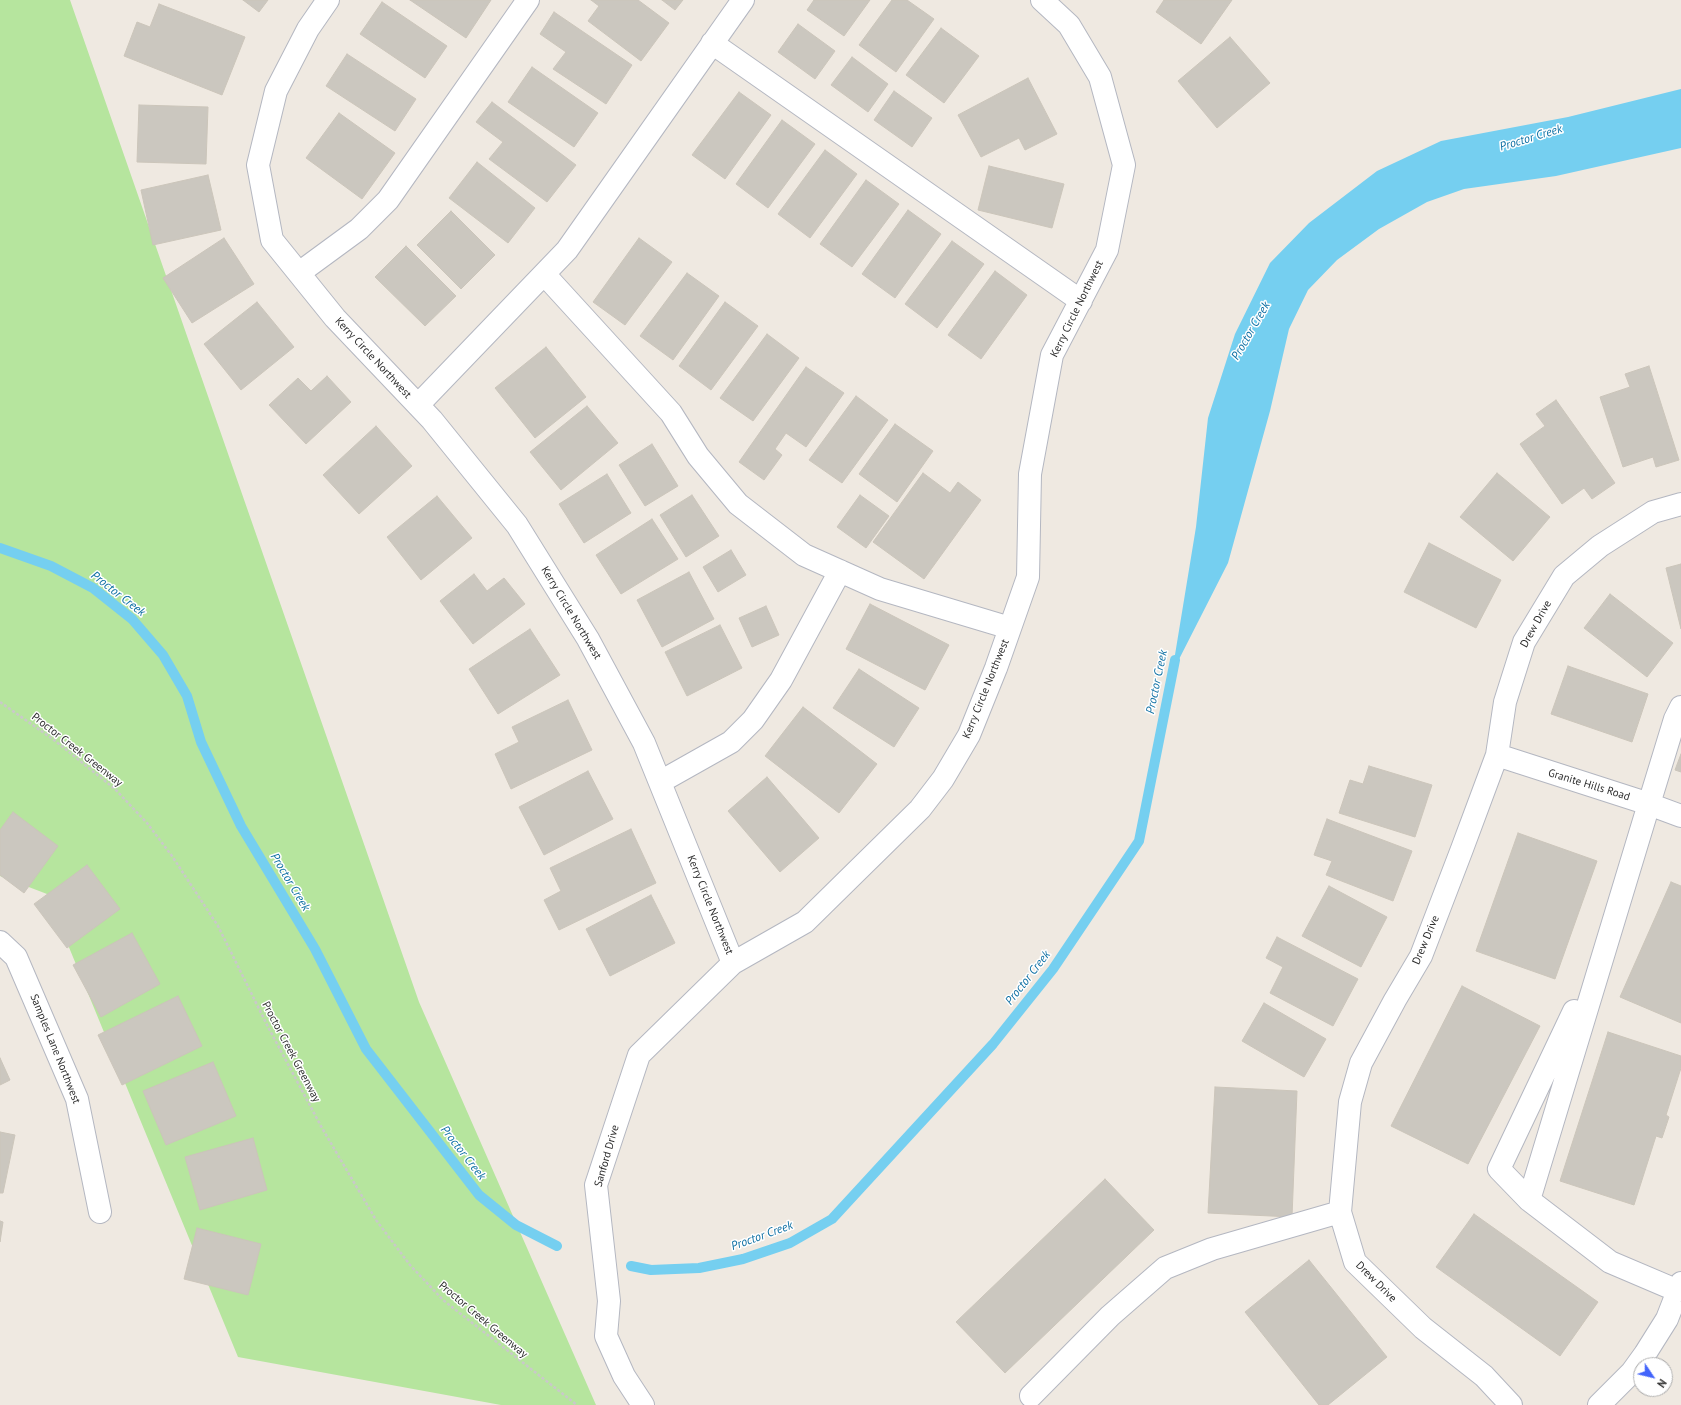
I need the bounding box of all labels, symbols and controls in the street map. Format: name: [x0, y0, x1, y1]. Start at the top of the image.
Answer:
water label: Proctor Creek: [1498, 122, 1564, 154]
street label: Kerry Circle Northwest: [1048, 258, 1106, 360]
water label: Proctor Creek: [1229, 299, 1273, 363]
street label: Kerry Circle Northwest: [332, 315, 414, 401]
street label: Kerry Circle Northwest: [538, 564, 604, 662]
water label: Proctor Creek: [88, 568, 148, 620]
street label: Drew Drive: [1518, 598, 1554, 650]
street label: Kerry Circle Northwest: [960, 637, 1012, 741]
water label: Proctor Creek: [1143, 649, 1171, 715]
street label: Proctor Creek Greenway: [29, 710, 125, 790]
street label: Granite Hills Road: [1547, 766, 1631, 804]
water label: Proctor Creek: [267, 851, 313, 913]
street label: Kerry Circle Northwest: [684, 853, 736, 957]
street label: Drew Drive: [1410, 913, 1442, 967]
water label: Proctor Creek: [1002, 948, 1054, 1008]
street label: Samples Lane Northwest: [27, 992, 83, 1106]
street label: Proctor Creek Greenway: [259, 1000, 323, 1104]
water label: Proctor Creek: [437, 1123, 489, 1183]
street label: Sanford Drive: [592, 1123, 622, 1189]
water label: Proctor Creek: [729, 1218, 795, 1254]
street label: Drew Drive: [1353, 1259, 1399, 1305]
street label: Proctor Creek Greenway: [436, 1279, 530, 1361]
north arrow: [1633, 1357, 1673, 1397]
text: N: [1654, 1376, 1670, 1390]

